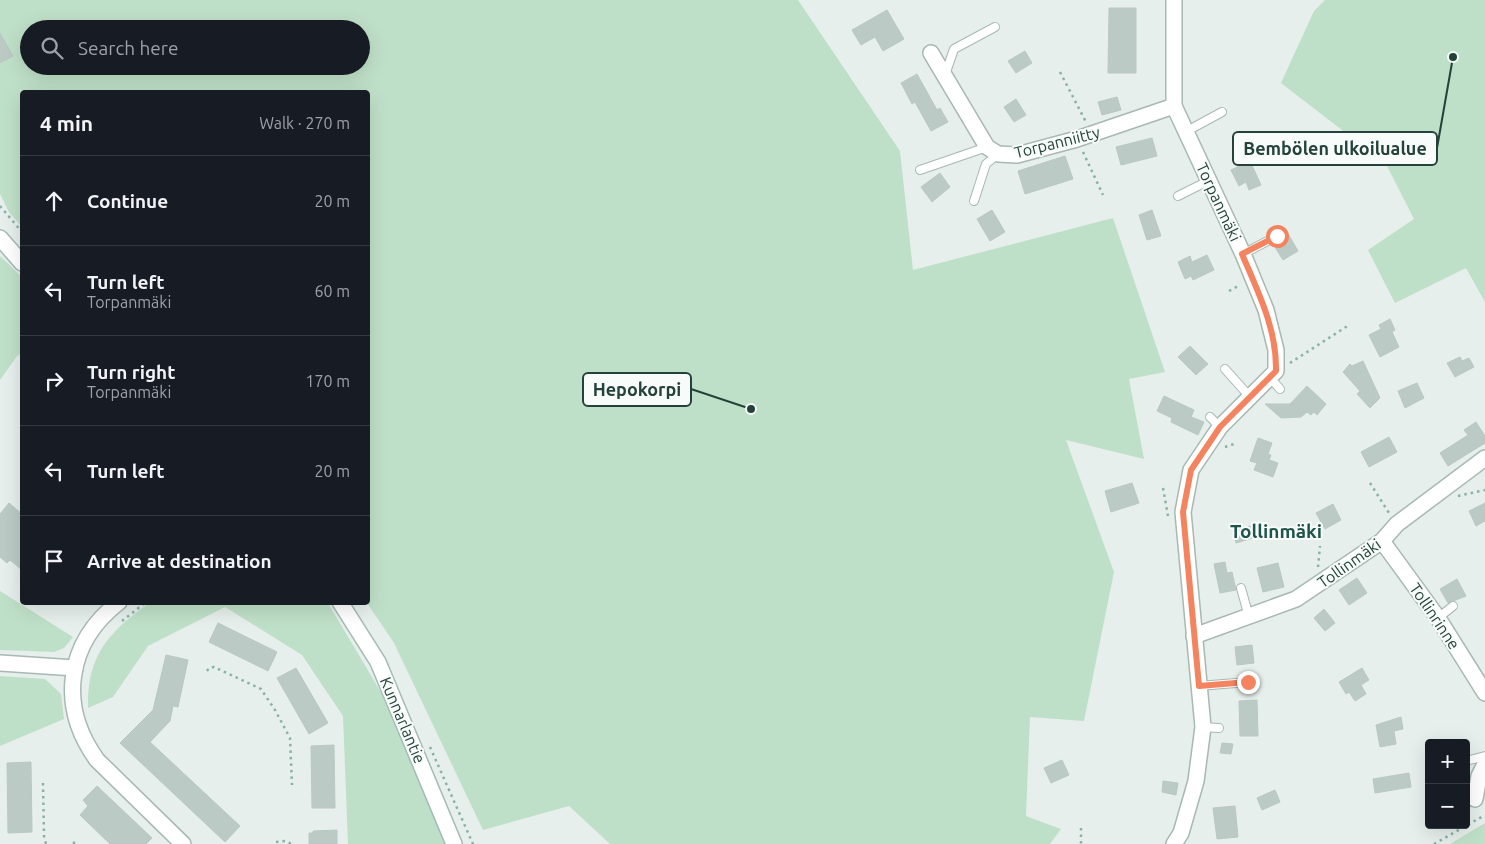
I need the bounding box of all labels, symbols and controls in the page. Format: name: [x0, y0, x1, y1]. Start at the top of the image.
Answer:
search box: [20, 20, 370, 75]
icon: search: [38, 34, 66, 62]
text: Search here: [78, 37, 178, 59]
text: 4 min: [40, 111, 93, 135]
text: Walk · 270 m: [259, 114, 350, 132]
street label: Torpanniitty: [1012, 123, 1102, 161]
callout: Bembölen ulkoilualue: [1233, 132, 1437, 165]
text: Bembölen ulkoilualue: [1243, 138, 1427, 158]
street label: Torpanmäki: [1193, 160, 1245, 244]
icon: ahead: [40, 187, 68, 215]
text: Continue: [87, 190, 168, 212]
text: 20 m: [314, 192, 350, 210]
route start: [1266, 225, 1289, 248]
text: Turn left: [87, 271, 165, 293]
icon: left: [40, 277, 68, 305]
text: 60 m: [314, 282, 350, 300]
text: Torpanmäki: [87, 293, 171, 311]
text: Turn right: [87, 361, 175, 383]
icon: right: [40, 367, 68, 395]
text: 170 m: [305, 372, 350, 390]
callout: Hepokorpi: [583, 373, 691, 406]
text: Hepokorpi: [593, 379, 681, 399]
text: Torpanmäki: [87, 383, 171, 401]
icon: left: [40, 457, 68, 485]
text: Turn left: [87, 460, 165, 482]
text: 20 m: [314, 462, 350, 480]
district label: Tollinmäki: [1230, 520, 1322, 542]
street label: Tollinmäki: [1314, 535, 1384, 591]
icon: arrive: [40, 547, 68, 575]
text: Arrive at destination: [87, 550, 272, 572]
street label: Tollinrinne: [1406, 579, 1464, 653]
route end: [1237, 671, 1260, 694]
street label: Kunnarlantie: [377, 674, 429, 766]
map controls: [1425, 739, 1470, 829]
button: +: [1425, 739, 1470, 784]
button: −: [1425, 784, 1470, 829]

